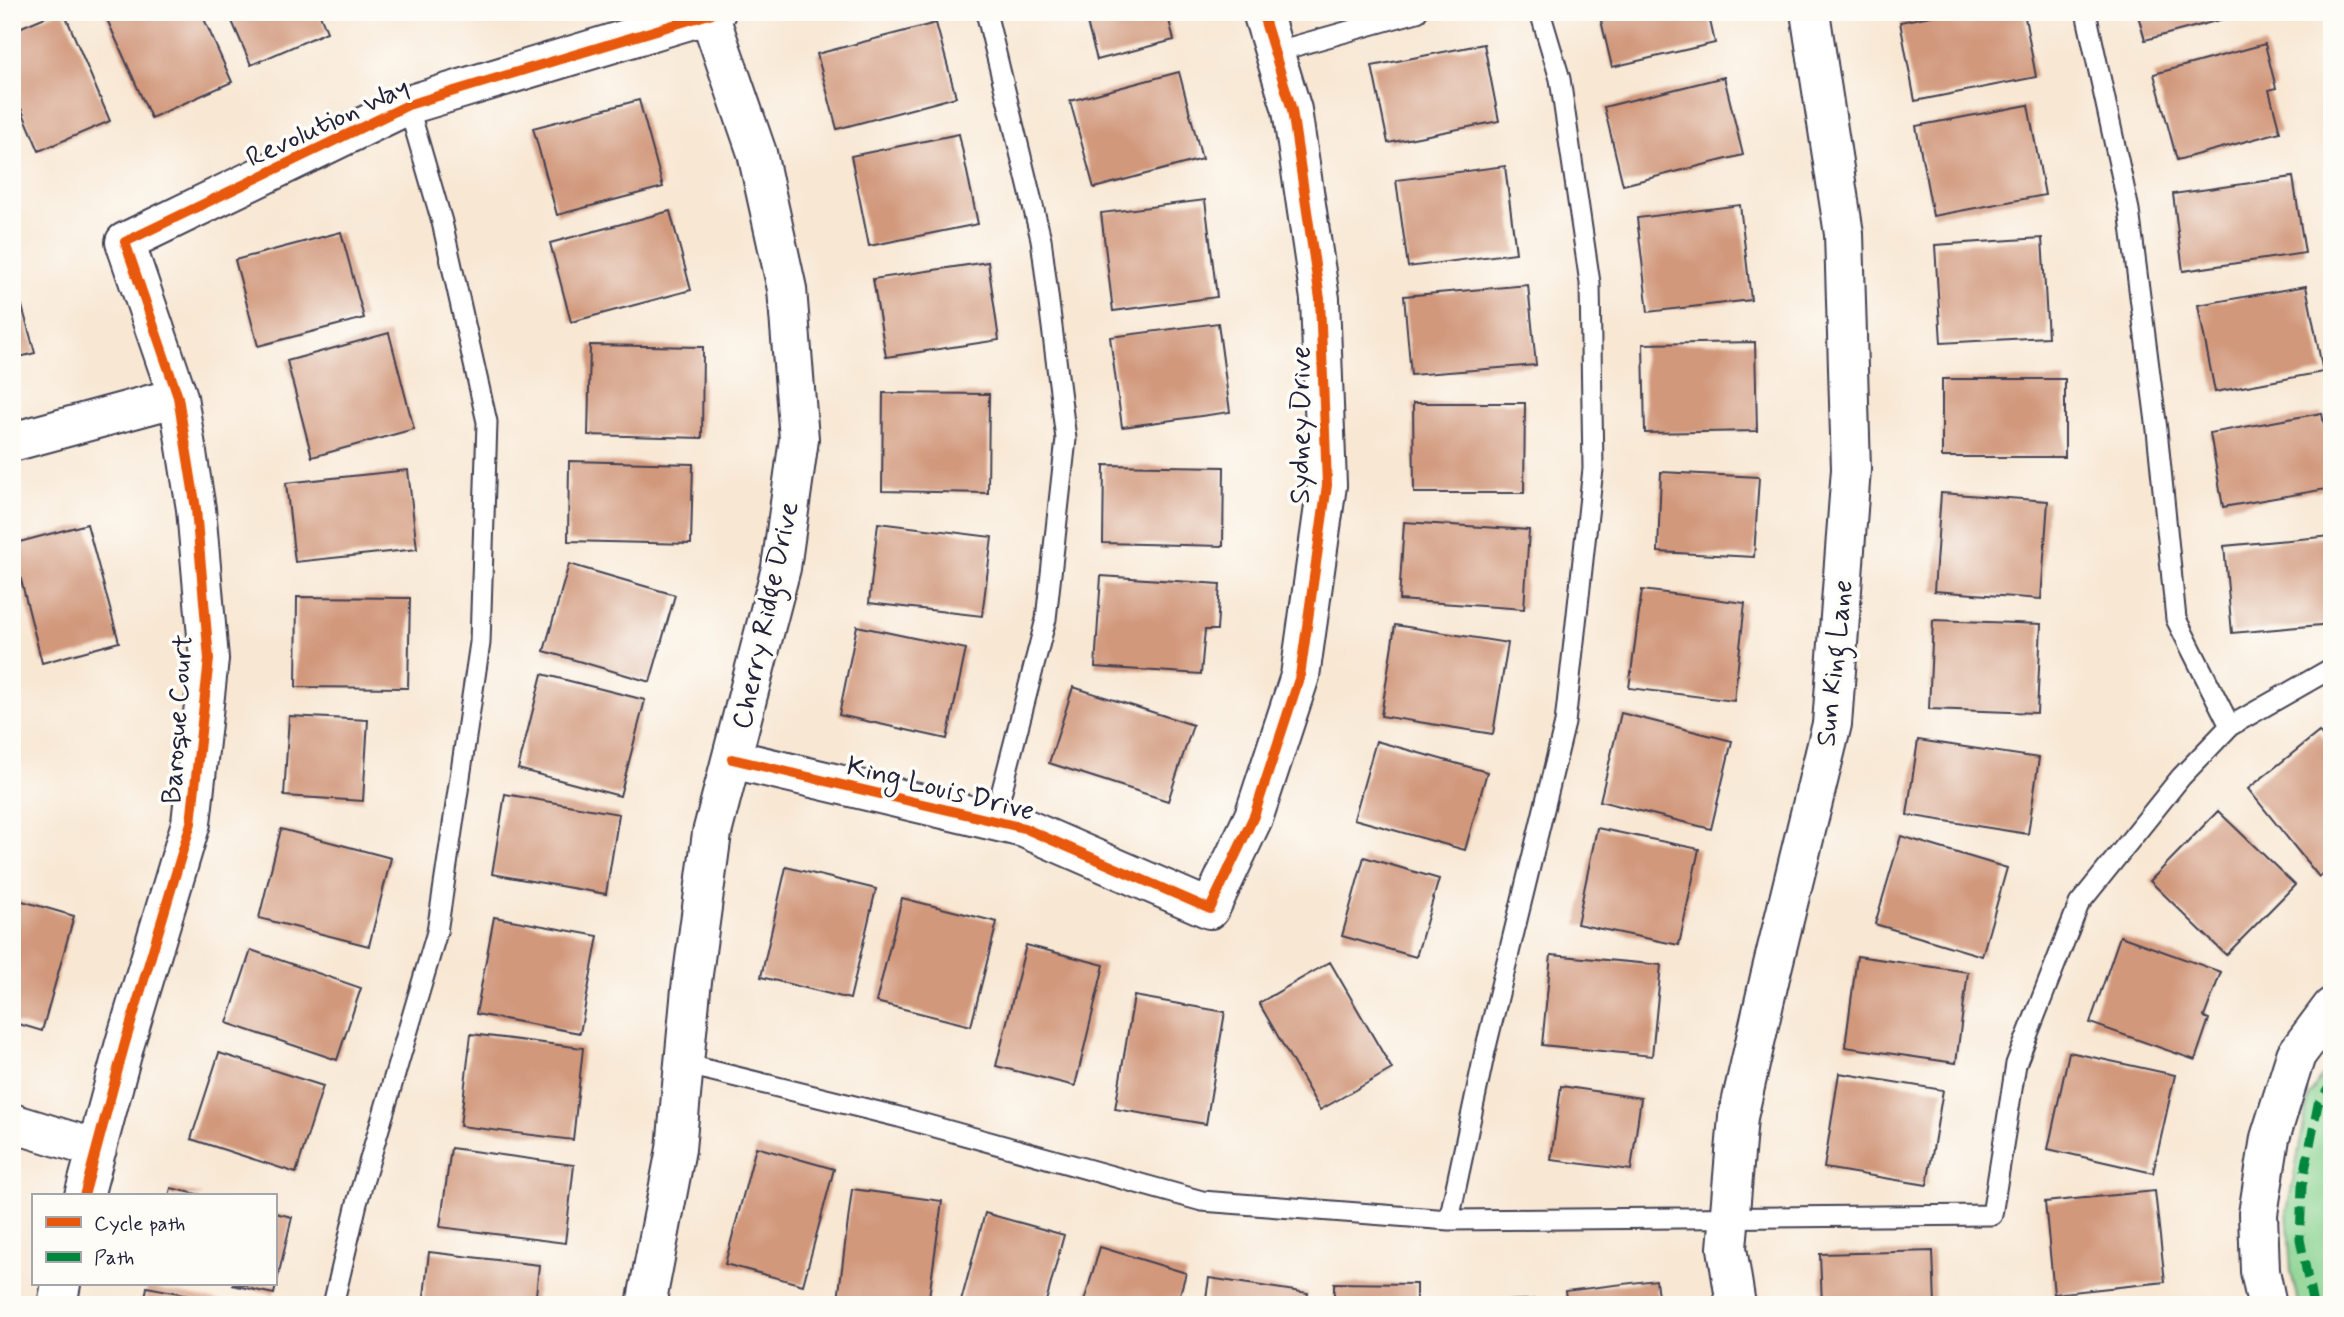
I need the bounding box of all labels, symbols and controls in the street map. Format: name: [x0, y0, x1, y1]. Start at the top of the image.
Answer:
street label: Revolution Way: [241, 69, 416, 177]
street label: Sydney Drive: [1283, 346, 1320, 504]
street label: Cherry Ridge Drive: [724, 498, 812, 733]
street label: Sun King Lane: [1808, 578, 1866, 749]
street label: Baroque Court: [154, 633, 203, 805]
street label: King Louis Drive: [842, 748, 1038, 833]
legend: [32, 1194, 276, 1286]
text: Cycle path: [94, 1210, 185, 1238]
text: Path: [94, 1244, 134, 1272]

